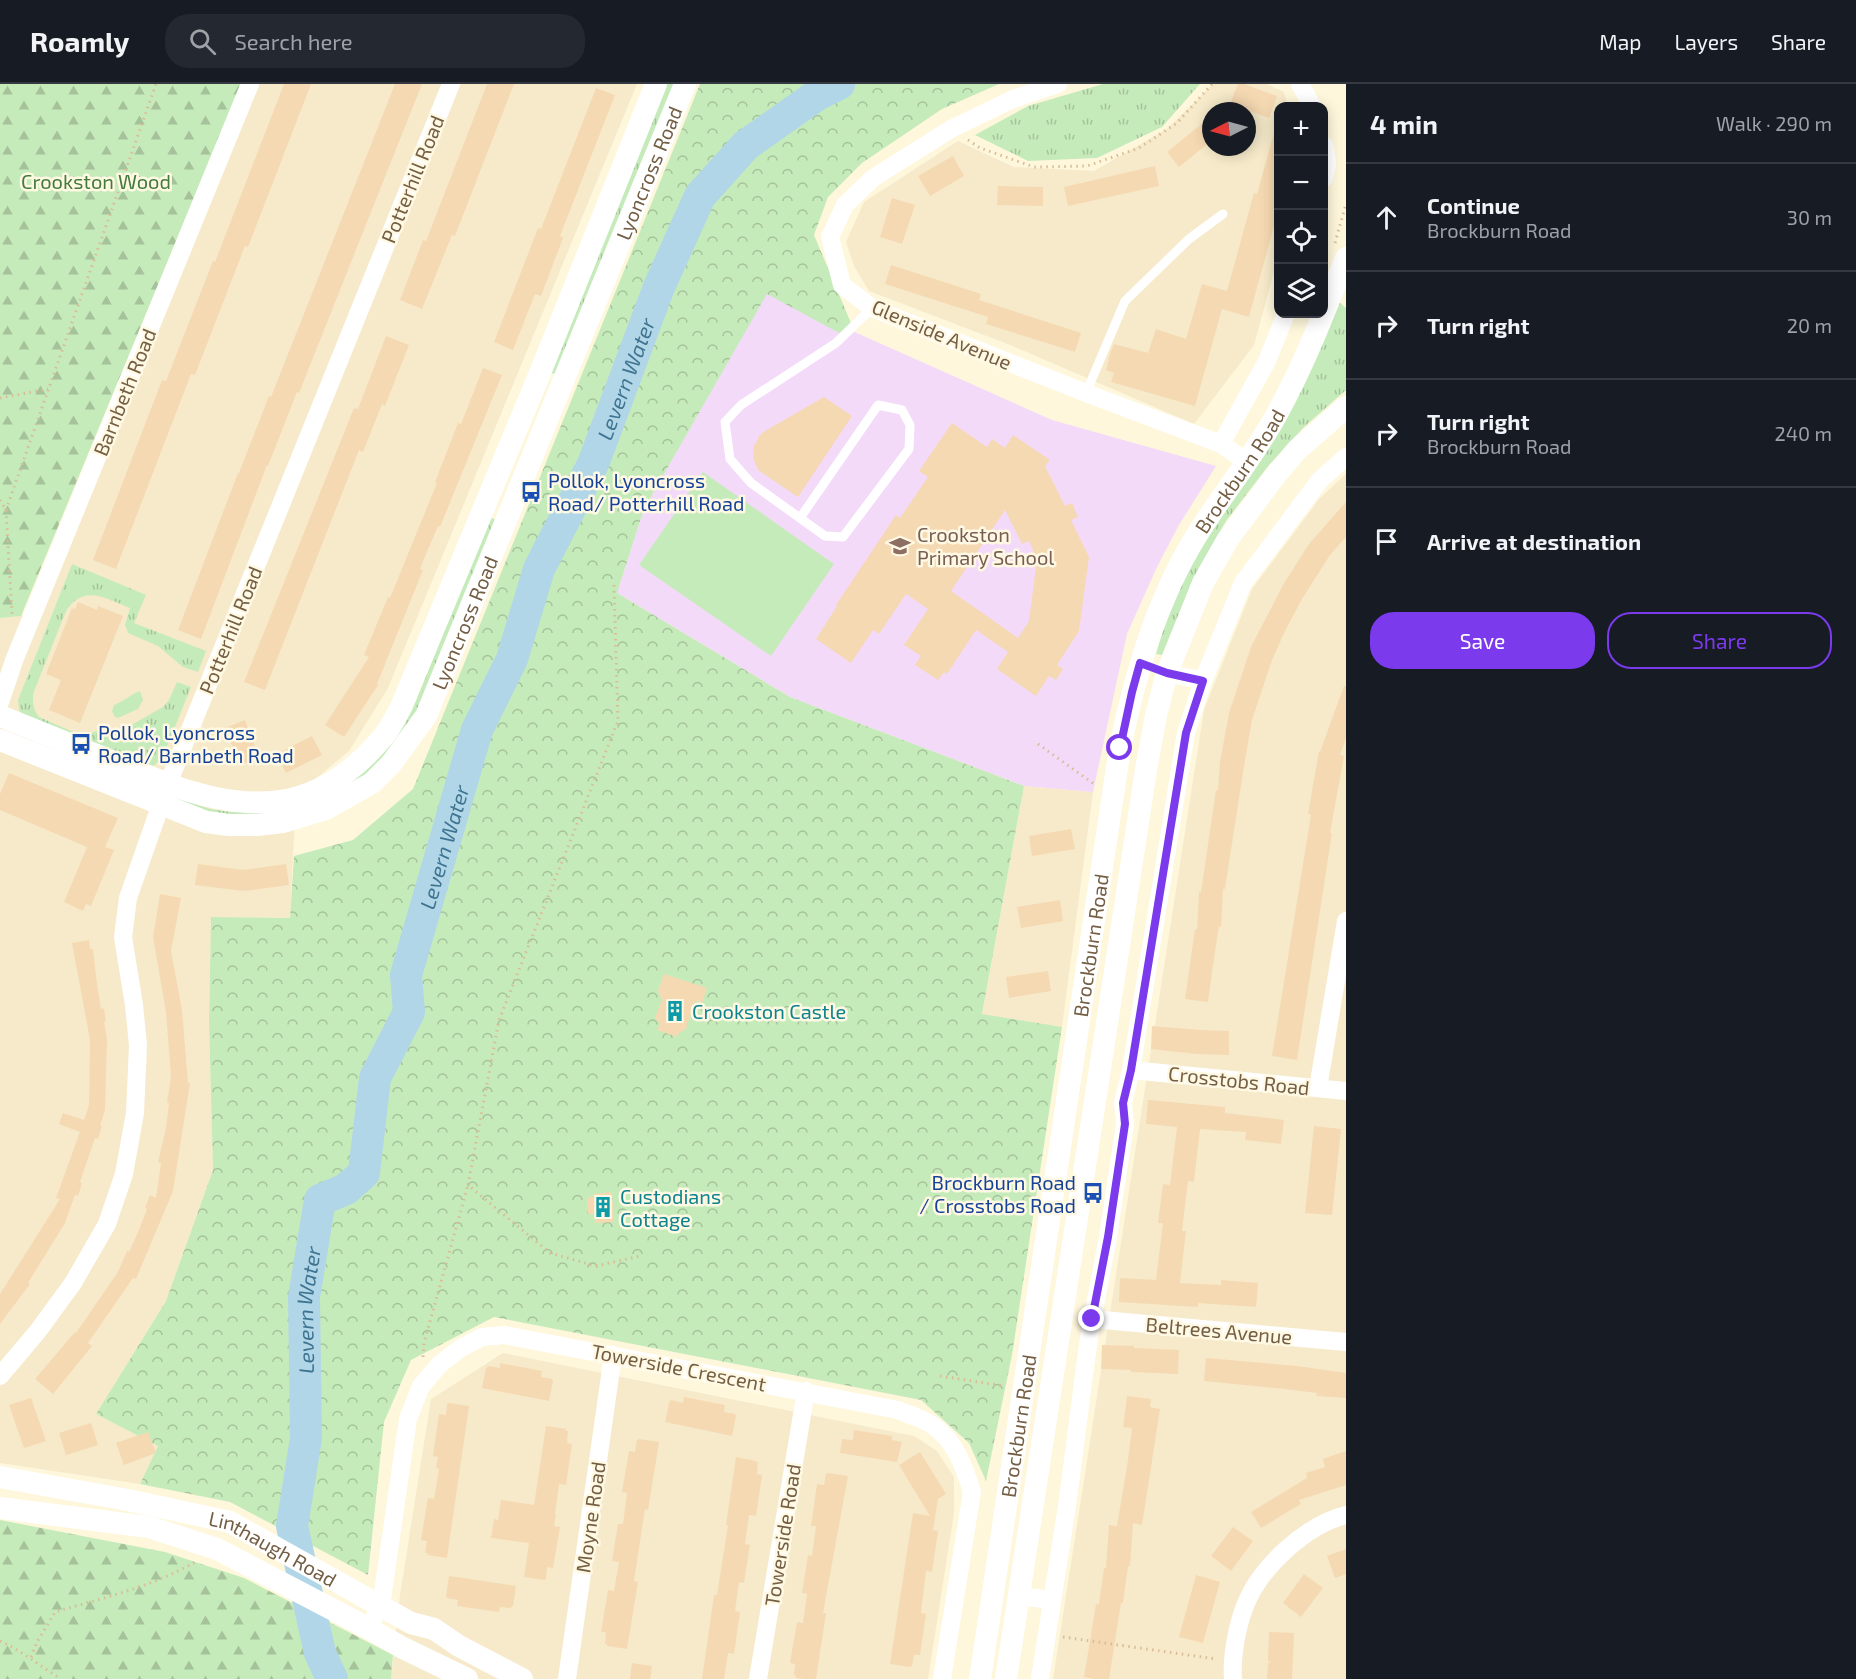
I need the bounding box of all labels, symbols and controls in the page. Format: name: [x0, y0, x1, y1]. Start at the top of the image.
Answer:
search box: [165, 14, 585, 68]
text: Roamly: [30, 24, 129, 58]
icon: search: [186, 25, 219, 58]
text: Search here: [234, 28, 353, 54]
text: Map: [1599, 29, 1641, 54]
text: Layers: [1674, 29, 1738, 54]
text: Share: [1771, 29, 1826, 54]
north arrow: [1202, 102, 1256, 156]
map controls: [1274, 102, 1328, 318]
button: +: [1274, 102, 1328, 156]
street label: Lyoncross Road: [610, 103, 687, 243]
text: 4 min: [1370, 108, 1438, 139]
text: Walk · 290 m: [1716, 111, 1832, 135]
street label: Potterhill Road: [375, 112, 449, 246]
button: −: [1274, 156, 1328, 210]
park label: Crookston Wood: [21, 169, 171, 193]
text: Continue: [1427, 192, 1520, 218]
icon: ahead: [1370, 201, 1403, 234]
text: 30 m: [1787, 205, 1832, 229]
button: locate: [1274, 210, 1328, 264]
text: Brockburn Road: [1427, 218, 1571, 242]
button: layers: [1274, 264, 1328, 318]
street label: Glenside Avenue: [869, 294, 1015, 374]
icon: right: [1370, 309, 1403, 342]
text: Turn right: [1427, 312, 1529, 338]
water label: Levern Water: [591, 313, 659, 443]
text: 20 m: [1787, 313, 1832, 337]
street label: Barnbeth Road: [88, 325, 160, 459]
street label: Brockburn Road: [1189, 405, 1289, 538]
text: Turn right: [1427, 408, 1529, 434]
icon: right: [1370, 417, 1403, 450]
text: 240 m: [1774, 421, 1832, 445]
text: Brockburn Road: [1427, 434, 1571, 458]
place label: Pollok, Lyoncross Road/ Potterhill Road: [548, 468, 744, 515]
bus stop icon: Pollok, Lyoncross Road/ Potterhill Road: [519, 480, 543, 504]
place label: Crookston Primary School: [917, 522, 1054, 569]
icon: arrive: [1370, 525, 1403, 558]
text: Arrive at destination: [1427, 528, 1641, 554]
school or university icon: Crookston Primary School: [888, 534, 912, 558]
street label: Lyoncross Road: [426, 552, 502, 693]
street label: Potterhill Road: [193, 563, 267, 697]
button: Save: [1370, 612, 1595, 669]
button: Share: [1607, 612, 1832, 669]
place label: Pollok, Lyoncross Road/ Barnbeth Road: [98, 720, 294, 767]
bus stop icon: Pollok, Lyoncross Road/ Barnbeth Road: [69, 732, 93, 756]
route start: [1106, 734, 1132, 760]
water label: Levern Water: [413, 781, 473, 912]
street label: Brockburn Road: [1068, 872, 1113, 1019]
building icon: Crookston Castle: [663, 999, 687, 1023]
place label: Crookston Castle: [692, 999, 846, 1023]
street label: Crosstobs Road: [1167, 1061, 1311, 1099]
place label: Brockburn Road / Crosstobs Road: [919, 1170, 1076, 1217]
bus stop icon: Brockburn Road / Crosstobs Road: [1081, 1181, 1105, 1205]
place label: Custodians Cottage: [620, 1184, 721, 1231]
building icon: Custodians Cottage: [591, 1195, 615, 1219]
water label: Levern Water: [290, 1244, 325, 1374]
route end: [1078, 1305, 1104, 1331]
street label: Beltrees Avenue: [1145, 1312, 1293, 1348]
street label: Towerside Crescent: [590, 1338, 769, 1396]
street label: Brockburn Road: [995, 1353, 1041, 1499]
street label: Moyne Road: [570, 1460, 610, 1574]
street label: Towerside Road: [759, 1462, 805, 1608]
street label: Linthaugh Road: [207, 1506, 341, 1591]

